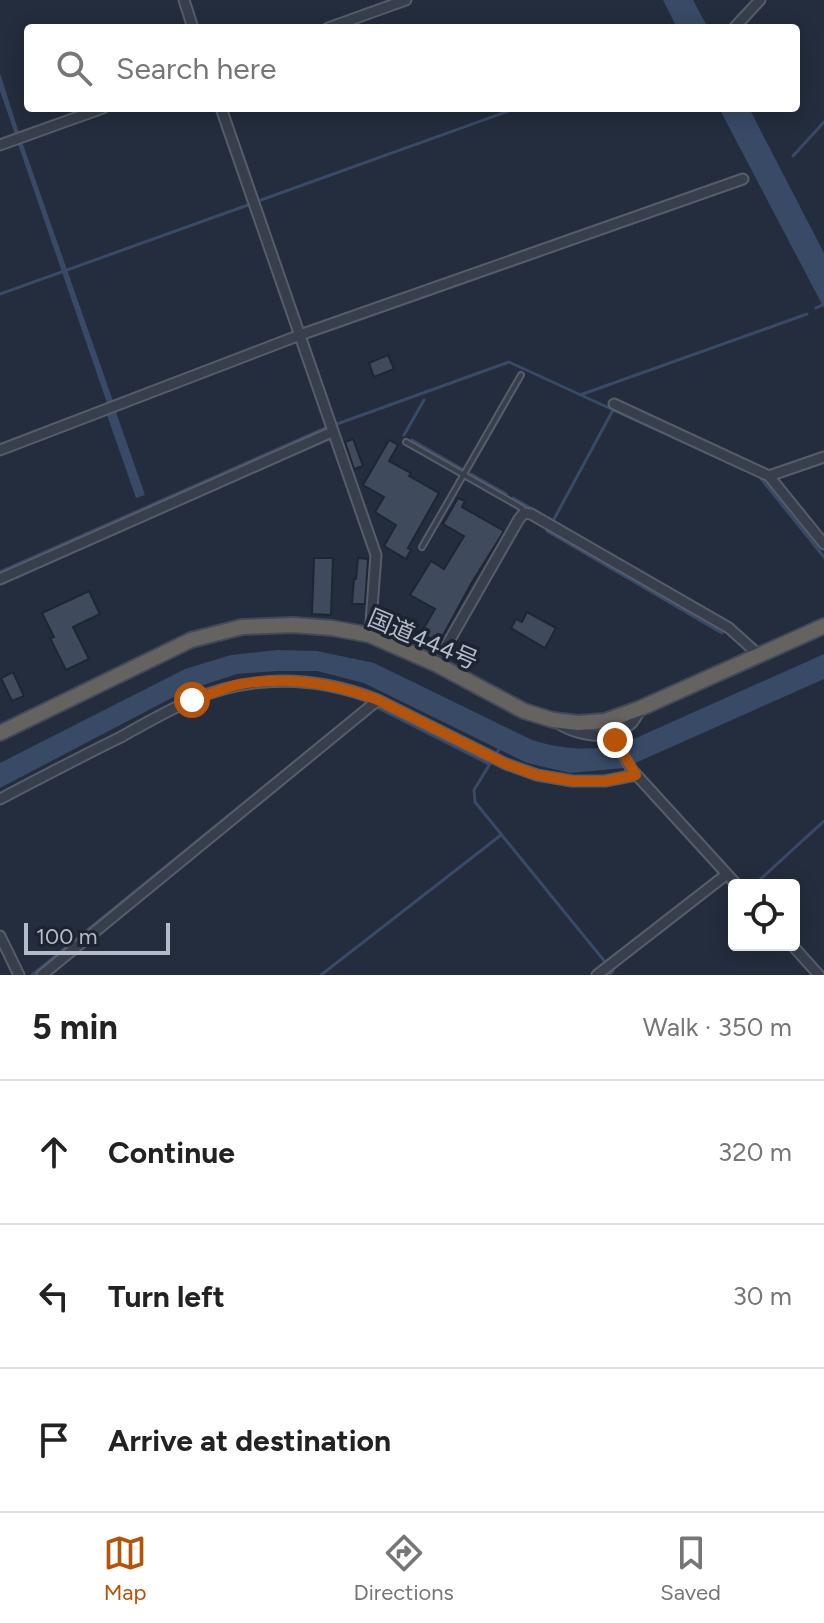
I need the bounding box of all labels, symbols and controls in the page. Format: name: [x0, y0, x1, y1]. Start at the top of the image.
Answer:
search box: [24, 24, 800, 112]
icon: search: [52, 46, 96, 90]
text: Search here: [116, 50, 276, 87]
street label: 国道444号: [364, 603, 482, 675]
route start: [174, 682, 210, 718]
route end: [597, 722, 633, 758]
map controls: [728, 879, 800, 951]
button: locate: [728, 879, 800, 951]
scale bar: [24, 919, 170, 955]
text: 100 m: [36, 923, 97, 950]
text: 5 min: [32, 1007, 118, 1048]
text: Walk · 350 m: [643, 1011, 792, 1043]
icon: ahead: [32, 1130, 76, 1174]
text: Continue: [108, 1134, 235, 1171]
text: 320 m: [718, 1136, 792, 1168]
icon: left: [32, 1274, 76, 1318]
text: Turn left: [108, 1278, 225, 1315]
text: 30 m: [733, 1280, 792, 1312]
icon: arrive: [32, 1418, 76, 1462]
text: Arrive at destination: [108, 1422, 391, 1459]
tab: Map: [103, 1531, 147, 1606]
tab: Directions: [354, 1531, 454, 1606]
tab: Saved: [660, 1531, 721, 1606]

